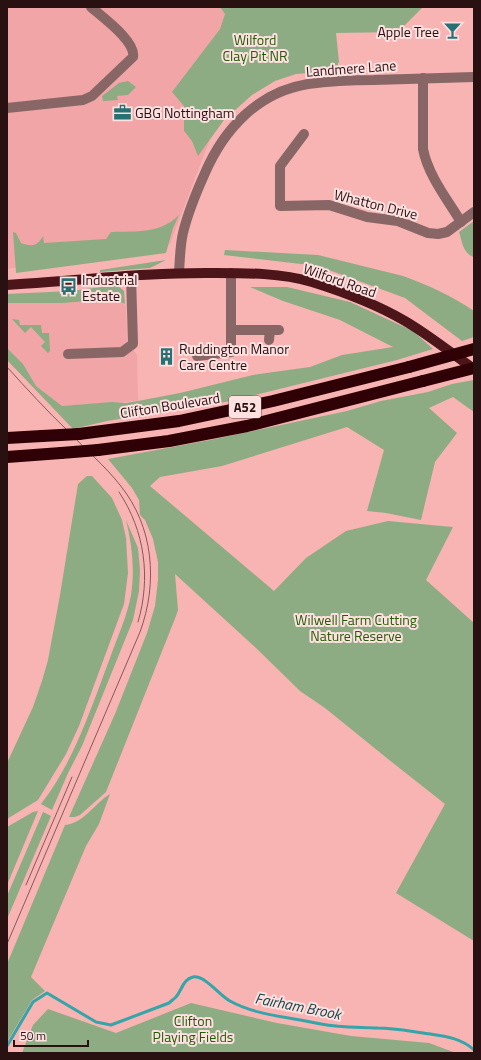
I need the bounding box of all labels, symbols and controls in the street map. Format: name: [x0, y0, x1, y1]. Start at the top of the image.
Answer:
place label: Apple Tree: [378, 21, 439, 42]
bar icon: Apple Tree: [442, 21, 462, 41]
park label: Wilford Clay Pit NR: [222, 29, 288, 66]
street label: Landmere Lane: [305, 54, 397, 82]
office icon: GBG Nottingham: [112, 102, 132, 122]
place label: GBG Nottingham: [135, 102, 235, 123]
street label: Whatton Drive: [332, 183, 420, 225]
street label: Wilford Road: [301, 258, 379, 302]
place label: Industrial Estate: [82, 269, 137, 306]
bus stop icon: Industrial Estate: [59, 277, 79, 297]
place label: Ruddington Manor Care Centre: [179, 338, 289, 375]
building icon: Ruddington Manor Care Centre: [156, 346, 176, 366]
street label: Clifton Boulevard: [119, 387, 221, 423]
road number: A52: [229, 396, 261, 418]
park label: Wilwell Farm Cutting Nature Reserve: [295, 609, 417, 646]
water label: Fairham Brook: [253, 986, 345, 1026]
park label: Clifton Playing Fields: [153, 1010, 233, 1047]
scale bar: [14, 1022, 88, 1048]
text: 50 m: [20, 1026, 46, 1045]

